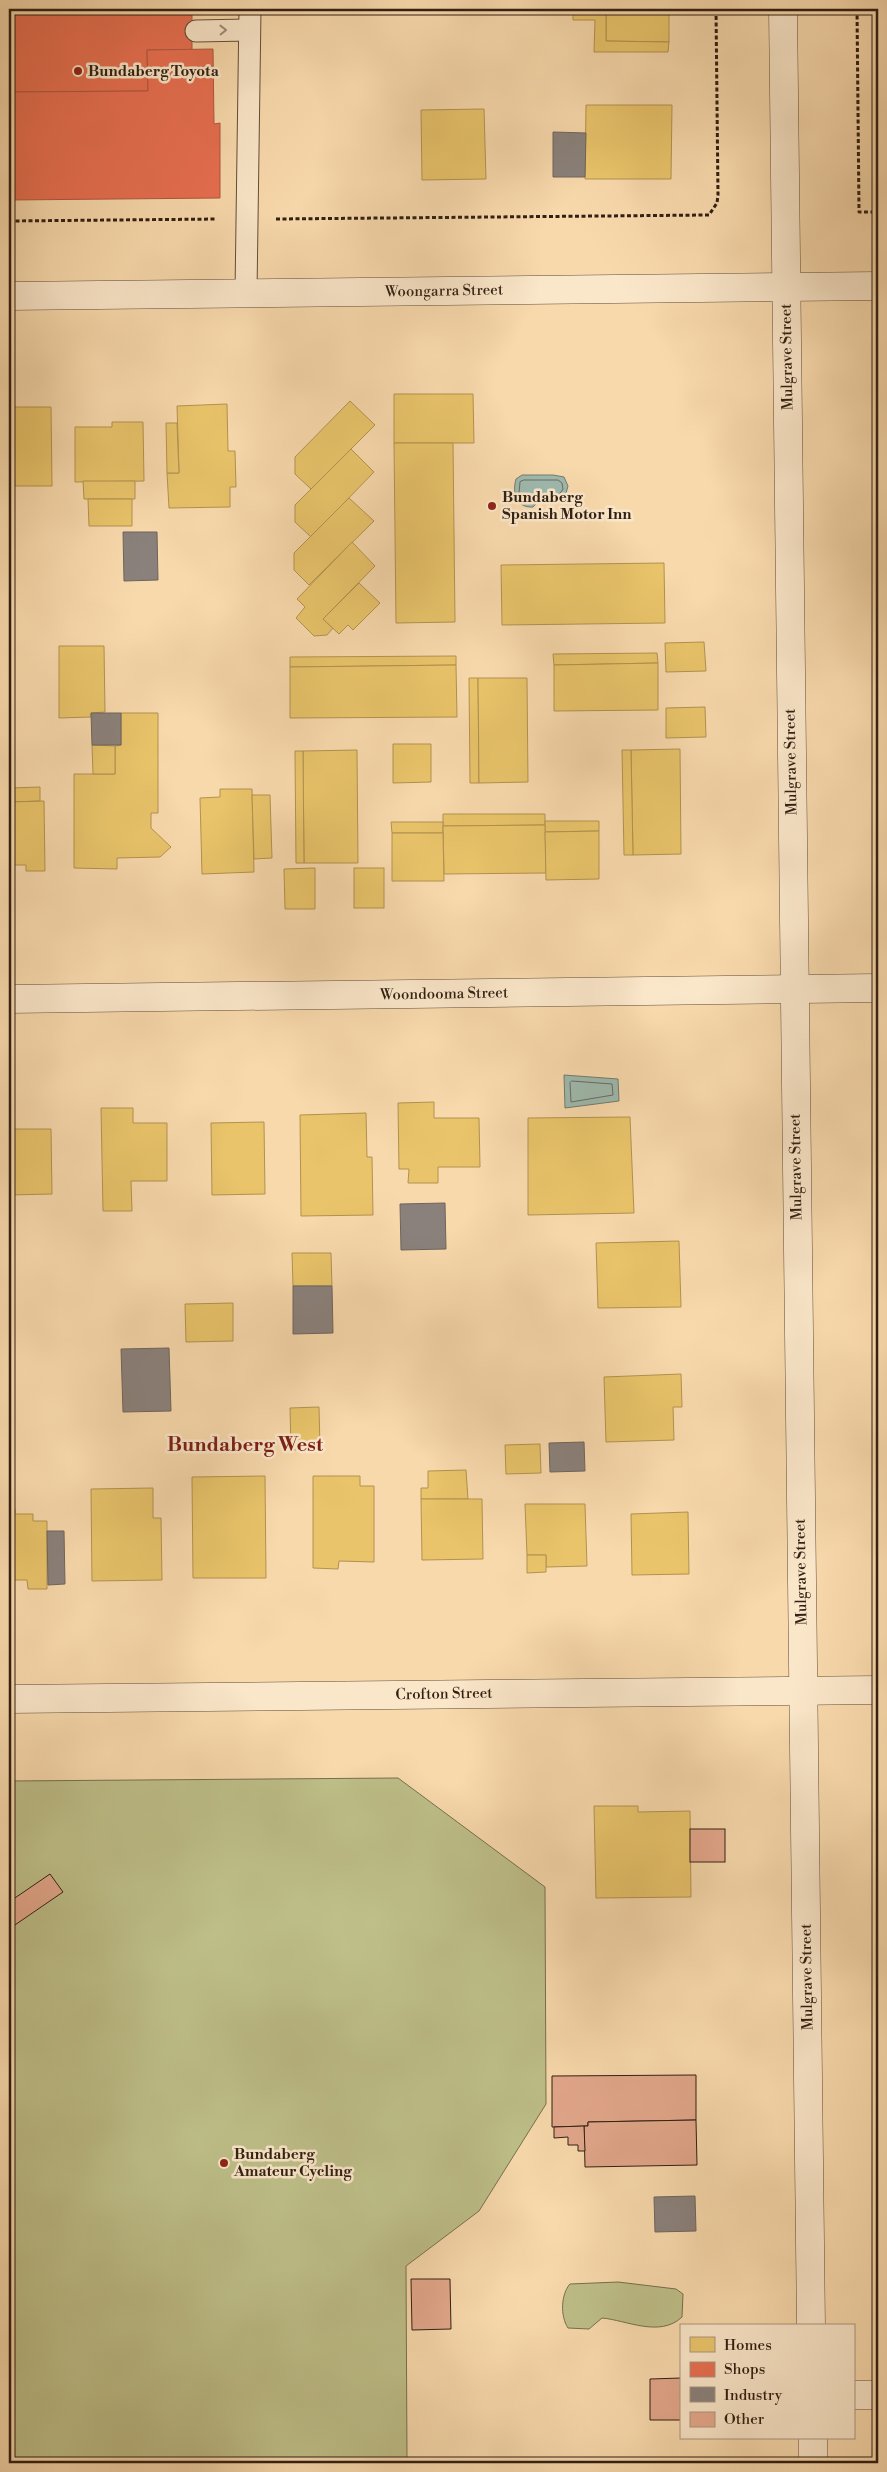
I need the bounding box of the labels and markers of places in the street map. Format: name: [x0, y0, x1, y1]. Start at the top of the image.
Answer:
place label: Bundaberg Toyota: [88, 62, 220, 81]
marker: Bundaberg Toyota: [72, 65, 84, 77]
place label: Bundaberg Spanish Motor Inn: [502, 488, 632, 524]
marker: Bundaberg Spanish Motor Inn: [486, 500, 498, 512]
place label: Bundaberg Amateur Cycling: [233, 2145, 352, 2181]
marker: Bundaberg Amateur Cycling: [218, 2157, 230, 2169]

